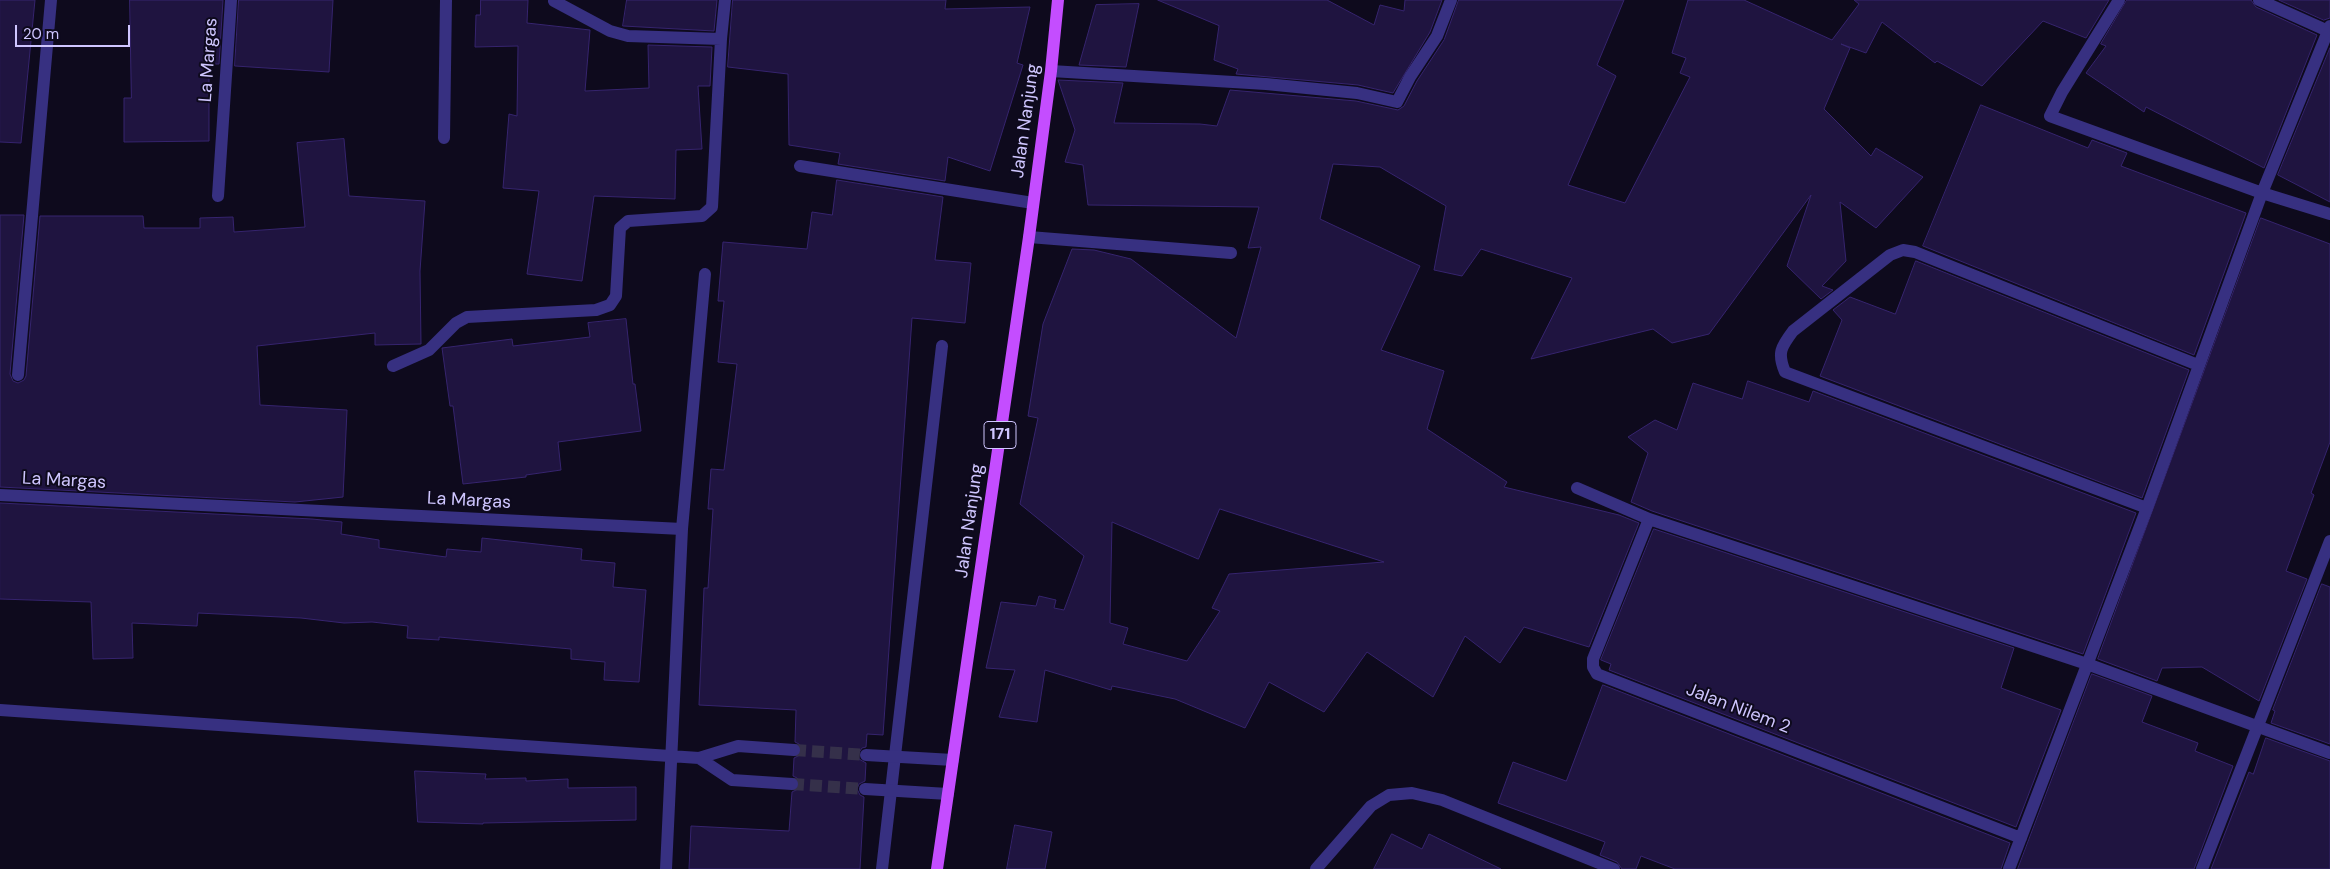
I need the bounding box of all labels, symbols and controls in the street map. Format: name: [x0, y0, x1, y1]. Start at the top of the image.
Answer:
scale bar: [18, 15, 132, 47]
street label: La Margas: [195, 17, 223, 103]
text: 20 m: [23, 24, 59, 44]
street label: Jalan Nanjung: [1007, 62, 1045, 180]
road number: 171: [984, 422, 1016, 448]
street label: Jalan Nanjung: [951, 462, 989, 580]
street label: La Margas: [21, 468, 107, 494]
street label: La Margas: [426, 488, 512, 514]
street label: Jalan Nilem 2: [1683, 679, 1793, 739]

